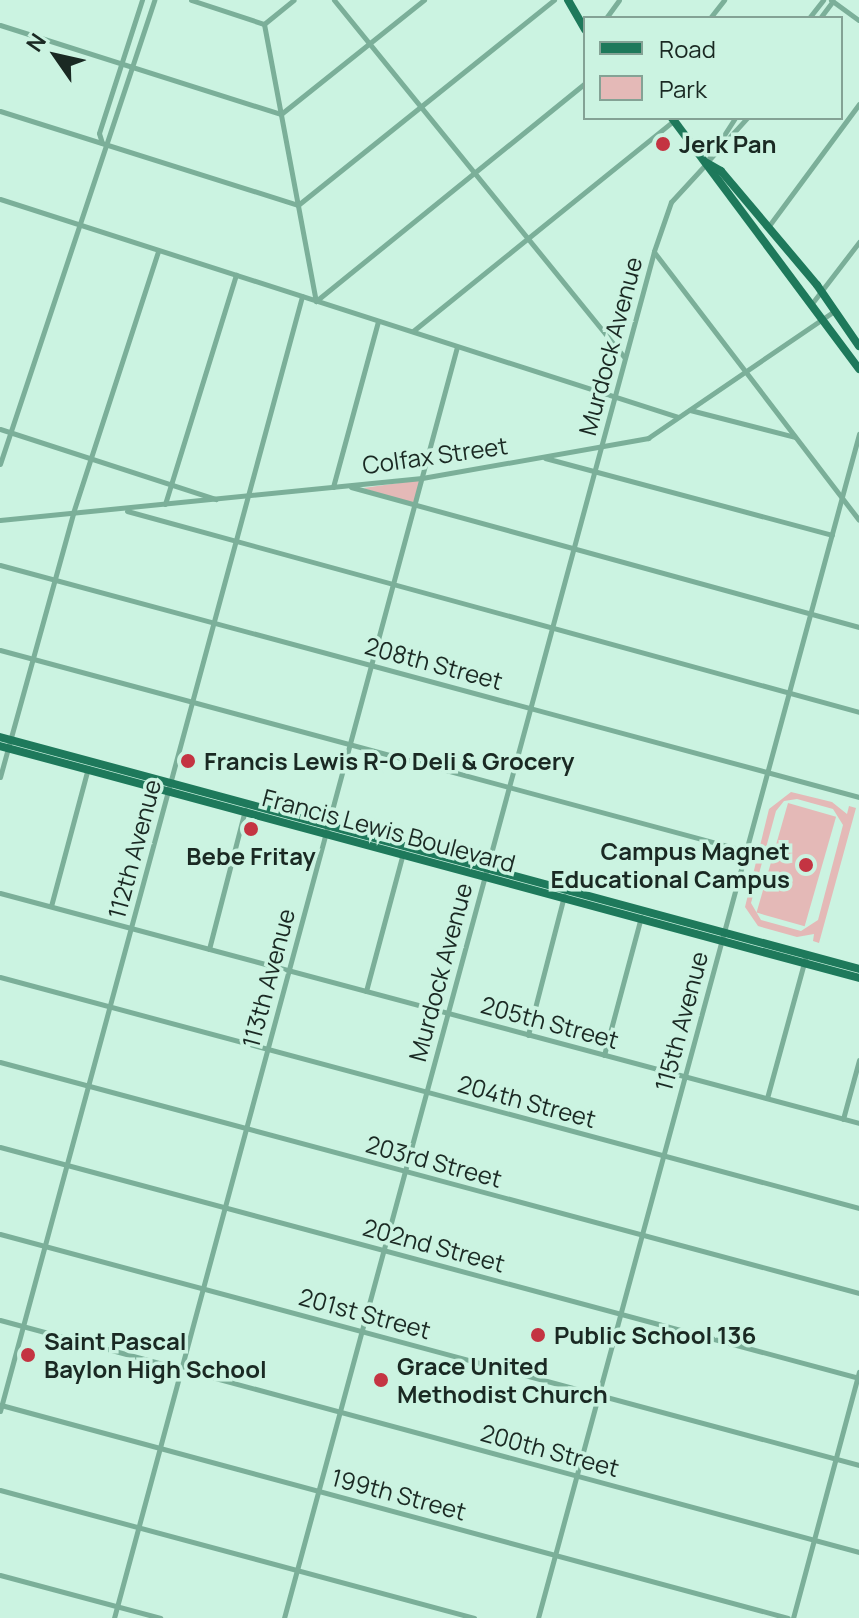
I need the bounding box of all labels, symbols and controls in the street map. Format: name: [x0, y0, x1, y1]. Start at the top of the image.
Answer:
north arrow: [16, 16, 96, 96]
legend: [583, 16, 843, 120]
text: N: [19, 28, 53, 58]
text: Road: [659, 32, 716, 65]
text: Park: [659, 72, 707, 105]
place label: Jerk Pan: [679, 130, 777, 158]
marker: Jerk Pan: [654, 135, 672, 153]
street label: Murdock Avenue: [572, 254, 648, 438]
street label: Colfax Street: [361, 431, 509, 479]
street label: 208th Street: [362, 631, 506, 695]
place label: Francis Lewis R-O Deli & Grocery: [204, 747, 574, 775]
marker: Francis Lewis R-O Deli & Grocery: [179, 752, 197, 770]
street label: 112th Avenue: [102, 776, 166, 922]
street label: Francis Lewis Boulevard: [259, 782, 519, 878]
marker: Bebe Fritay: [242, 820, 260, 838]
place label: Campus Magnet Educational Campus: [550, 837, 790, 893]
place label: Bebe Fritay: [186, 842, 316, 870]
marker: Campus Magnet Educational Campus: [797, 856, 815, 874]
street label: Murdock Avenue: [402, 880, 478, 1064]
street label: 113th Avenue: [236, 905, 300, 1051]
street label: 115th Avenue: [649, 948, 713, 1094]
street label: 205th Street: [478, 990, 622, 1054]
street label: 204th Street: [455, 1069, 599, 1133]
street label: 203rd Street: [363, 1129, 505, 1193]
street label: 202nd Street: [360, 1212, 508, 1278]
street label: 201st Street: [296, 1282, 434, 1344]
place label: Public School 136: [554, 1321, 756, 1349]
marker: Public School 136: [529, 1326, 547, 1344]
place label: Saint Pascal Baylon High School: [44, 1327, 267, 1383]
marker: Saint Pascal Baylon High School: [19, 1346, 37, 1364]
place label: Grace United Methodist Church: [397, 1352, 608, 1408]
marker: Grace United Methodist Church: [372, 1371, 390, 1389]
street label: 200th Street: [478, 1418, 622, 1482]
street label: 199th Street: [328, 1462, 470, 1526]

